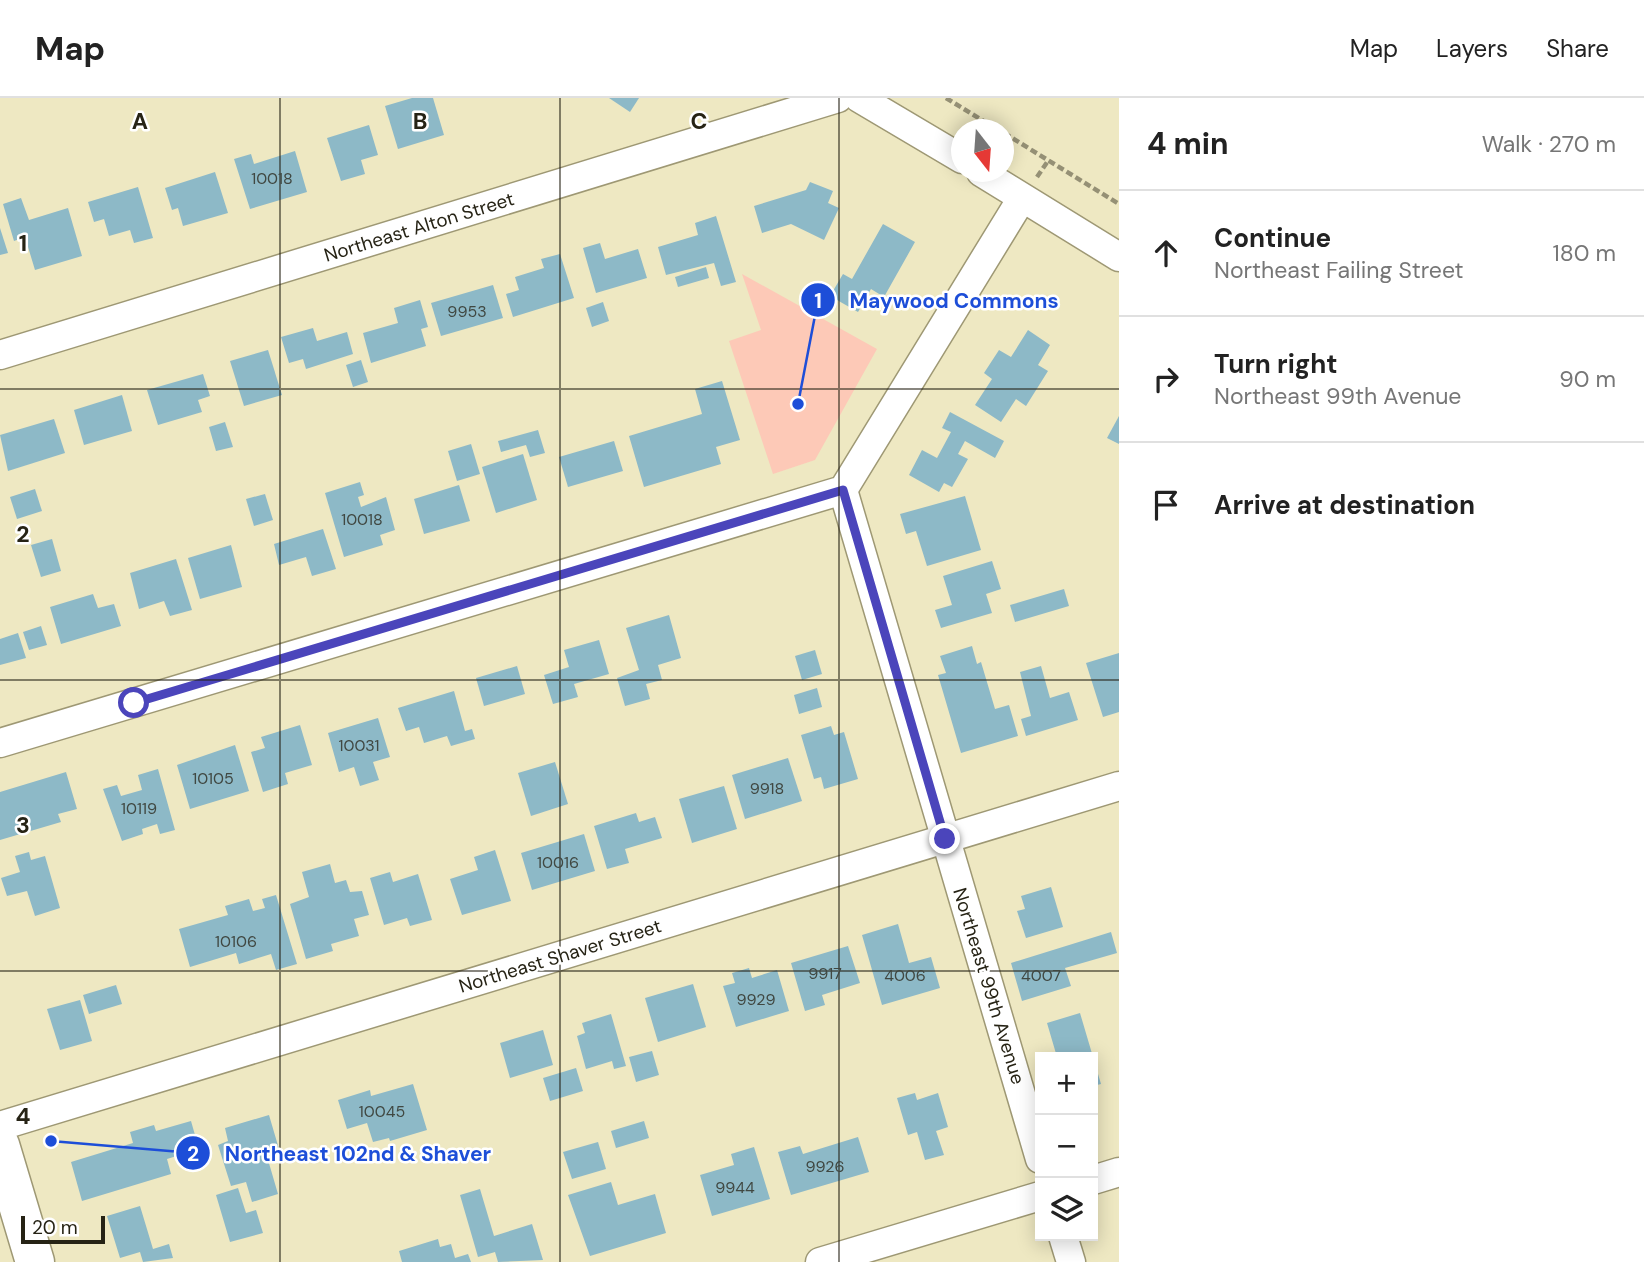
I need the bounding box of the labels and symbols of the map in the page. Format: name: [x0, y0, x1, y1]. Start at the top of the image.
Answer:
text: A: [132, 106, 148, 136]
text: B: [413, 106, 427, 136]
text: C: [691, 106, 707, 136]
north arrow: [951, 119, 1014, 182]
house number: 10018: [251, 168, 293, 189]
street label: Northeast Alton Street: [321, 186, 517, 268]
text: 1: [19, 228, 27, 258]
callout: Maywood Commons: [801, 279, 1073, 321]
text: 1: [814, 287, 822, 315]
text: Maywood Commons: [849, 287, 1059, 315]
house number: 9953: [447, 301, 487, 322]
house number: 10018: [341, 509, 383, 530]
text: 2: [16, 519, 30, 549]
route start: [118, 687, 149, 718]
house number: 10031: [338, 735, 380, 756]
house number: 10105: [192, 768, 234, 789]
house number: 9918: [750, 778, 784, 799]
house number: 10119: [121, 798, 157, 819]
text: 3: [16, 810, 30, 840]
route end: [929, 823, 960, 854]
house number: 10016: [537, 852, 579, 873]
street label: Northeast 99th Avenue: [947, 885, 1031, 1087]
street label: Northeast Shaver Street: [456, 913, 664, 999]
house number: 10106: [215, 931, 257, 952]
house number: 9917: [808, 963, 842, 984]
house number: 4006: [884, 965, 926, 986]
house number: 4007: [1021, 965, 1061, 986]
house number: 9929: [737, 989, 775, 1010]
text: 4: [16, 1101, 31, 1131]
house number: 10045: [359, 1101, 405, 1122]
callout: Northeast 102nd & Shaver: [175, 1132, 505, 1174]
text: 2: [187, 1140, 199, 1168]
text: Northeast 102nd & Shaver: [225, 1140, 492, 1168]
house number: 9926: [805, 1156, 845, 1177]
house number: 9944: [715, 1177, 755, 1198]
scale bar: [21, 1213, 105, 1245]

